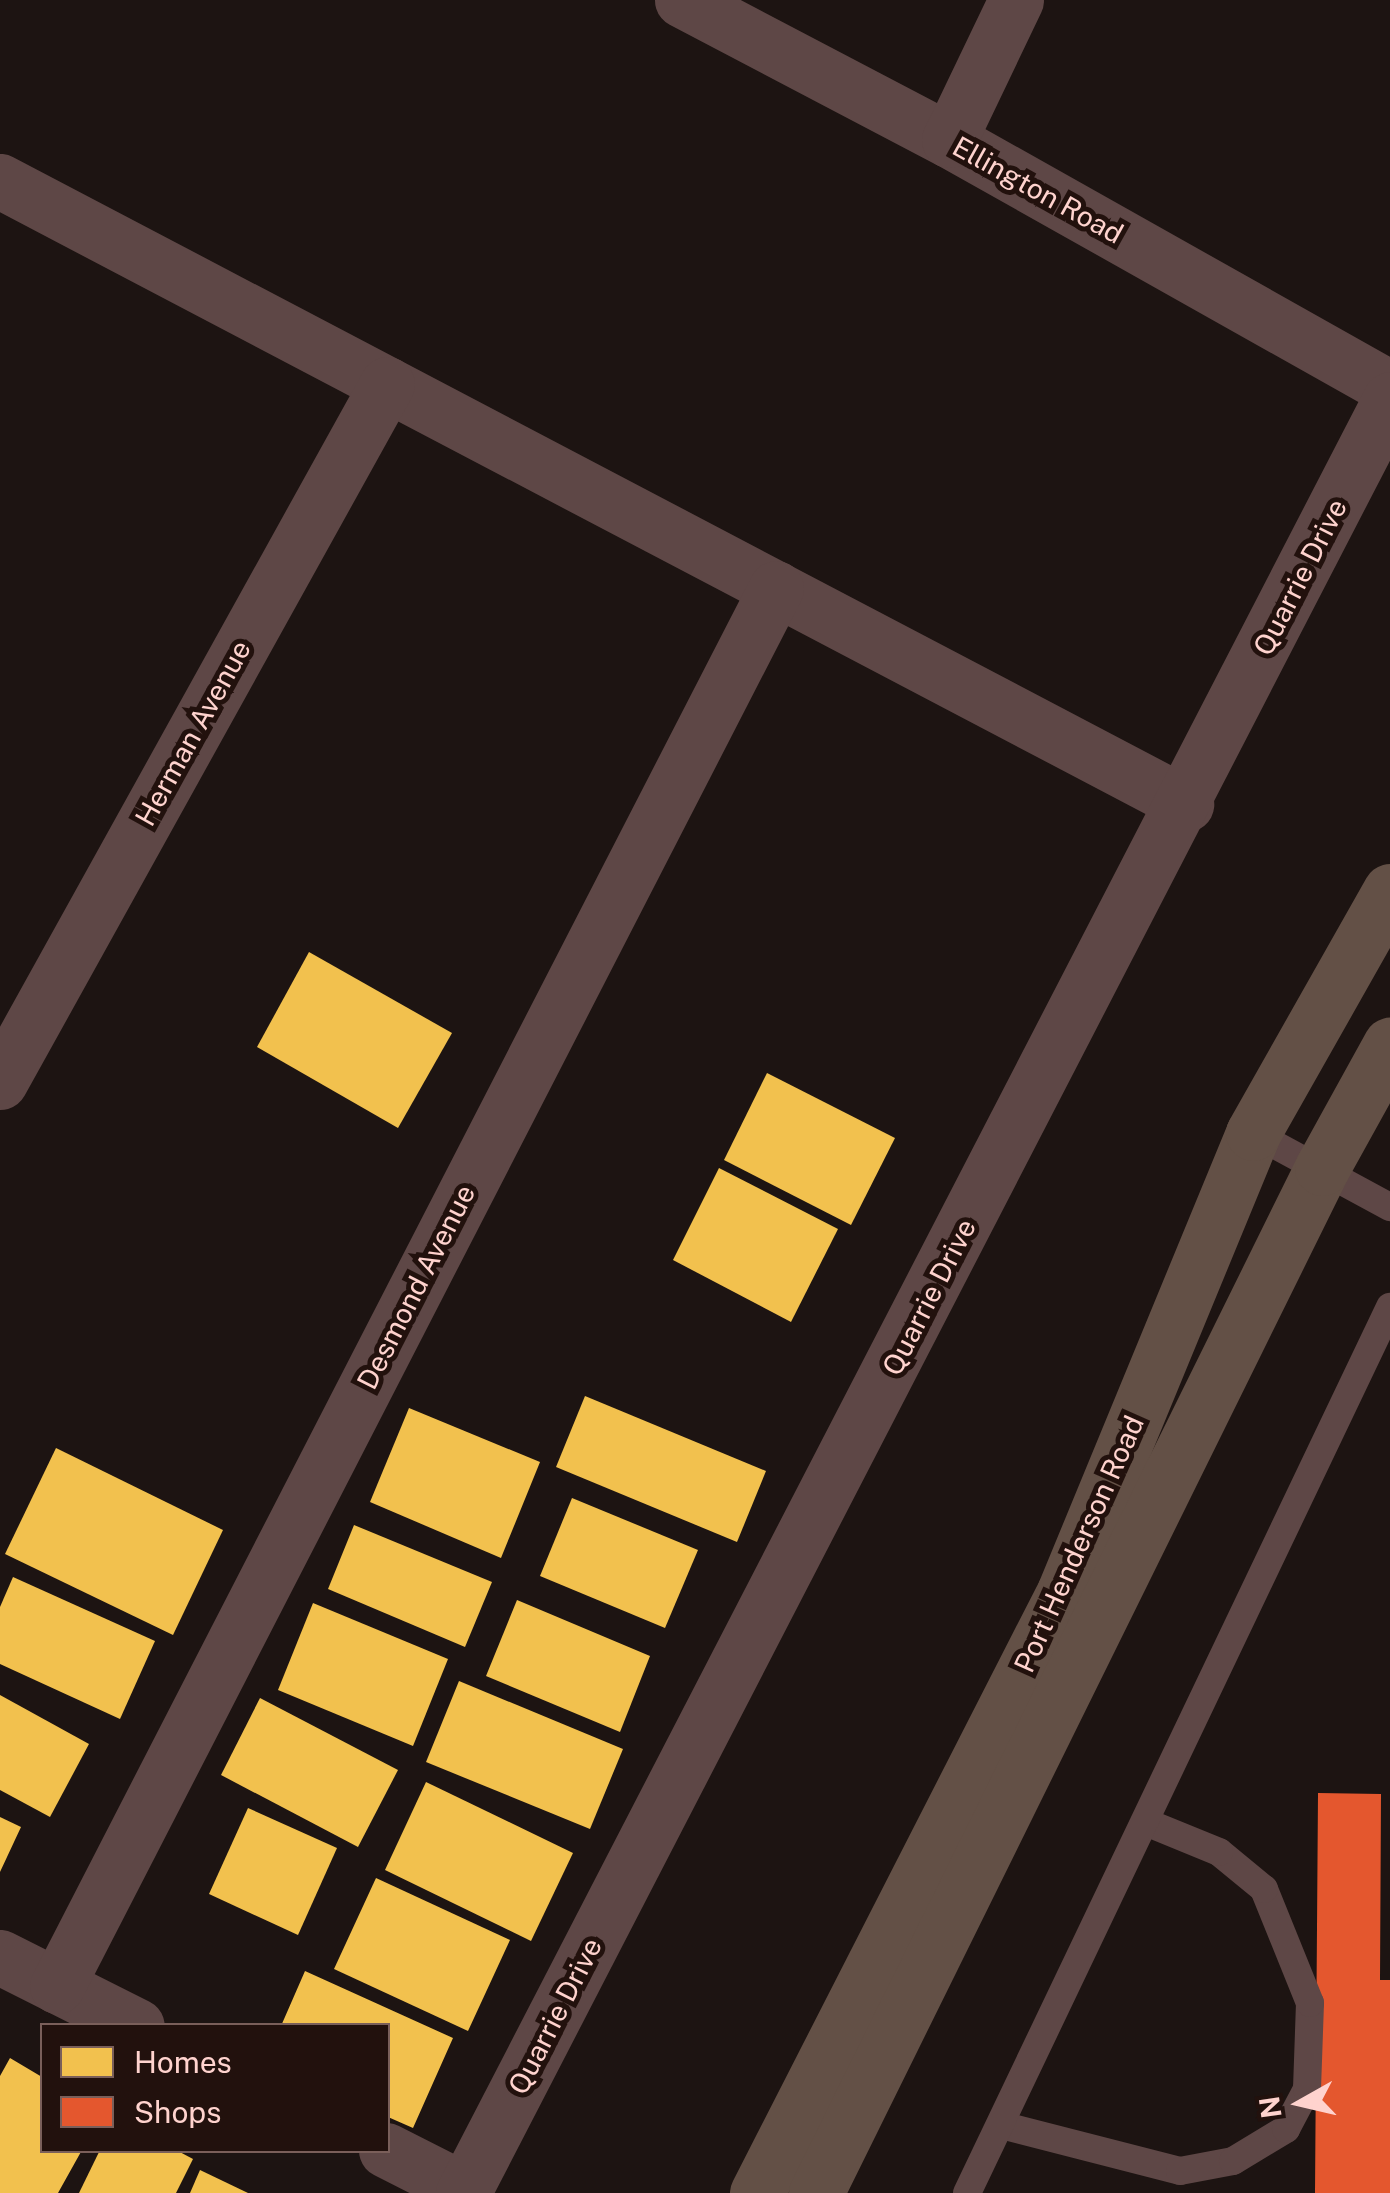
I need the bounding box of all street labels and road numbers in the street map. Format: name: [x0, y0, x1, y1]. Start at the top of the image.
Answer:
street label: Ellington Road: [947, 129, 1129, 251]
street label: Quarrie Drive: [1246, 493, 1354, 661]
street label: Herman Avenue: [128, 634, 258, 832]
street label: Desmond Avenue: [350, 1179, 482, 1395]
street label: Quarrie Drive: [875, 1213, 983, 1381]
street label: Port Henderson Road: [1007, 1410, 1151, 1678]
street label: Quarrie Drive: [501, 1932, 609, 2100]

